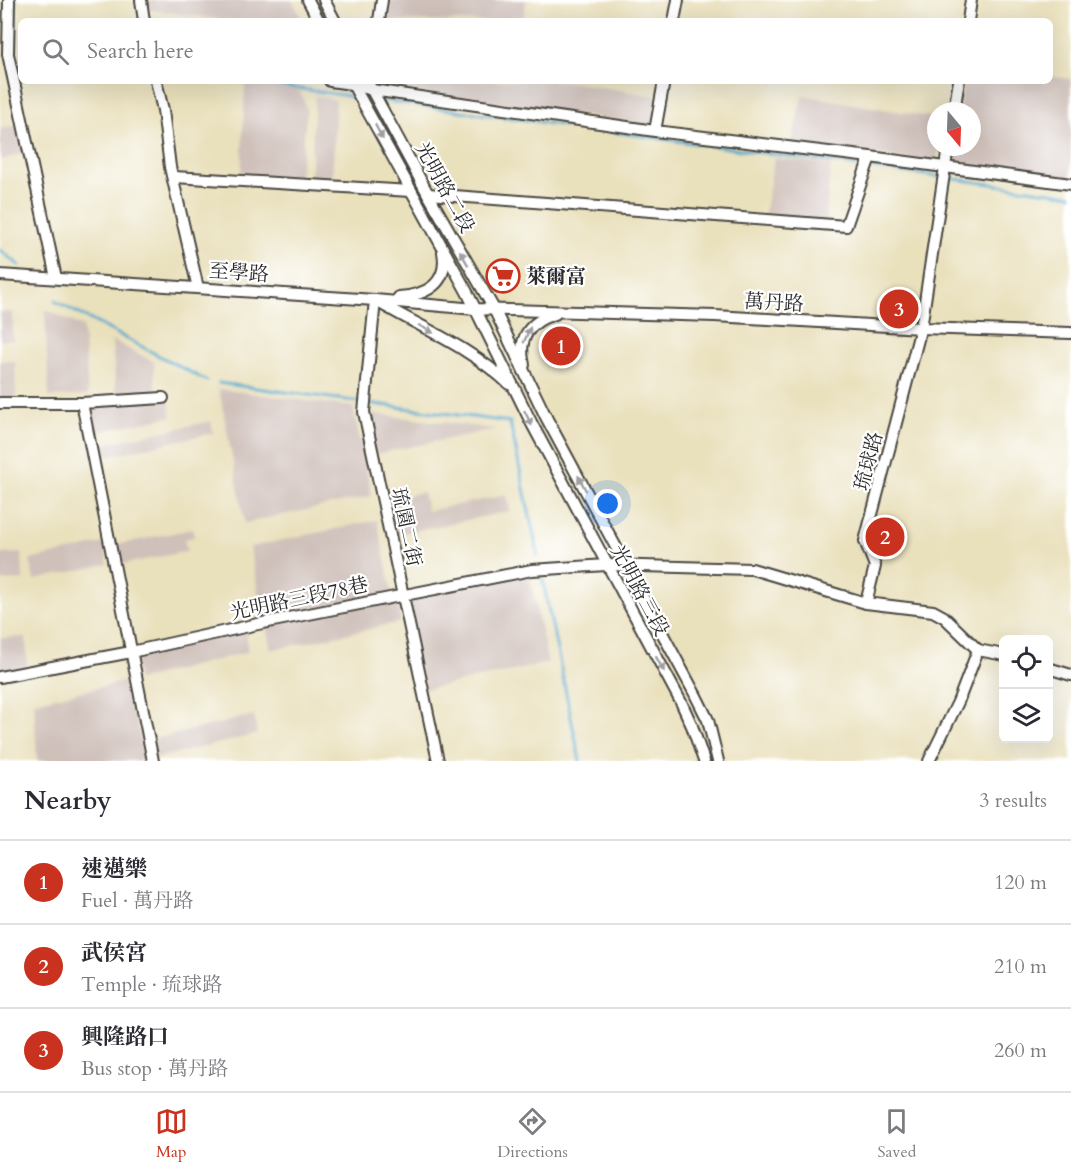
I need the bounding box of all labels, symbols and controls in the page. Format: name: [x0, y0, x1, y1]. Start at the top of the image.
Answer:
search box: [18, 18, 1053, 84]
icon: search: [39, 35, 72, 68]
text: Search here: [87, 36, 194, 66]
north arrow: [927, 102, 981, 156]
one-way arrow: [374, 124, 384, 141]
street label: 光明路二段: [409, 137, 481, 238]
one-way arrow: [459, 250, 470, 266]
street label: 至學路: [208, 257, 270, 288]
supermarket icon: 萊爾富: [485, 258, 521, 294]
place label: 萊爾富: [526, 263, 586, 290]
pin: 3: [880, 286, 918, 332]
street label: 萬丹路: [743, 287, 805, 318]
one-way arrow: [417, 324, 434, 334]
pin: 1: [542, 324, 580, 368]
one-way arrow: [522, 326, 532, 344]
one-way arrow: [523, 409, 533, 427]
street label: 琉球路: [848, 429, 889, 494]
one-way arrow: [577, 475, 587, 492]
street label: 琉園二街: [385, 485, 428, 569]
your location: [593, 489, 622, 518]
pin: 2: [866, 514, 904, 560]
street label: 光明路三段: [604, 540, 675, 641]
street label: 光明路三段78巷: [228, 571, 371, 626]
map controls: [999, 635, 1053, 743]
button: locate: [999, 635, 1053, 689]
one-way arrow: [655, 656, 665, 673]
button: layers: [999, 689, 1053, 743]
text: Nearby: [24, 783, 112, 818]
text: 3 results: [979, 787, 1047, 814]
text: 速邁樂: [81, 854, 147, 884]
text: 1: [38, 869, 49, 896]
text: 120 m: [994, 869, 1047, 896]
text: Fuel · 萬丹路: [81, 887, 193, 914]
text: 武侯宮: [81, 938, 147, 968]
text: 2: [38, 953, 49, 980]
text: 210 m: [994, 953, 1047, 980]
text: Temple · 琉球路: [81, 971, 222, 998]
text: 興隆路口: [81, 1022, 169, 1052]
text: 3: [38, 1037, 49, 1064]
text: 260 m: [994, 1037, 1047, 1064]
text: Bus stop · 萬丹路: [81, 1055, 228, 1082]
tab: Map: [155, 1105, 188, 1163]
tab: Directions: [497, 1105, 568, 1163]
tab: Saved: [877, 1105, 916, 1163]

